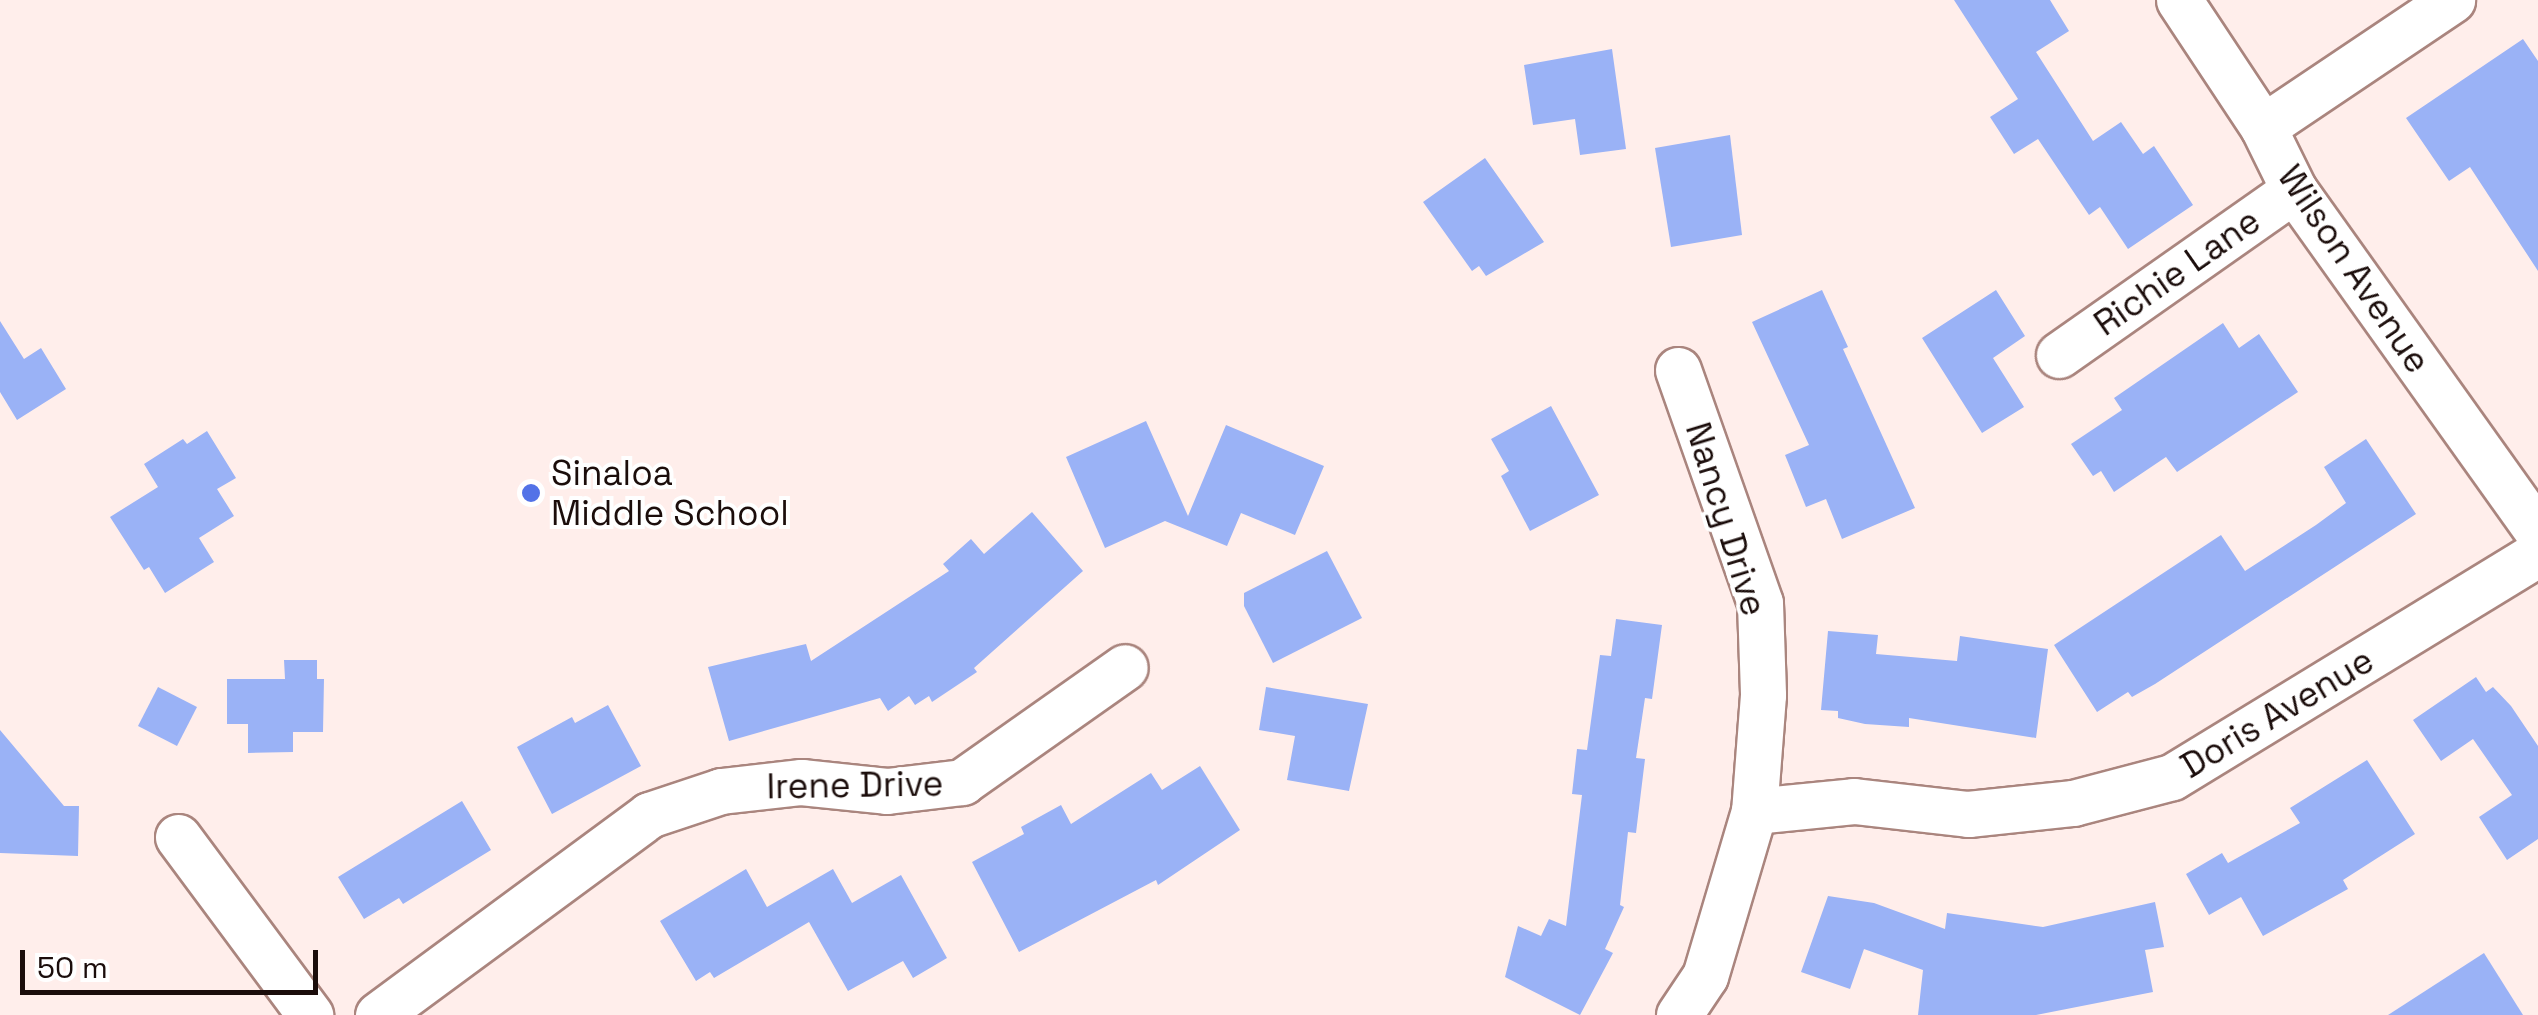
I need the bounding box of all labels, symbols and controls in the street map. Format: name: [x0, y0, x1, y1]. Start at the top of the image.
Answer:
street label: Wilson Avenue: [2269, 157, 2439, 381]
street label: Richie Lane: [2086, 200, 2268, 344]
street label: Nancy Drive: [1677, 417, 1775, 621]
place label: Sinaloa Middle School: [551, 452, 789, 534]
marker: Sinaloa Middle School: [520, 482, 542, 504]
street label: Doris Avenue: [2173, 639, 2381, 787]
street label: Irene Drive: [766, 762, 944, 808]
scale bar: [25, 930, 322, 992]
text: 50 m: [37, 948, 108, 987]

